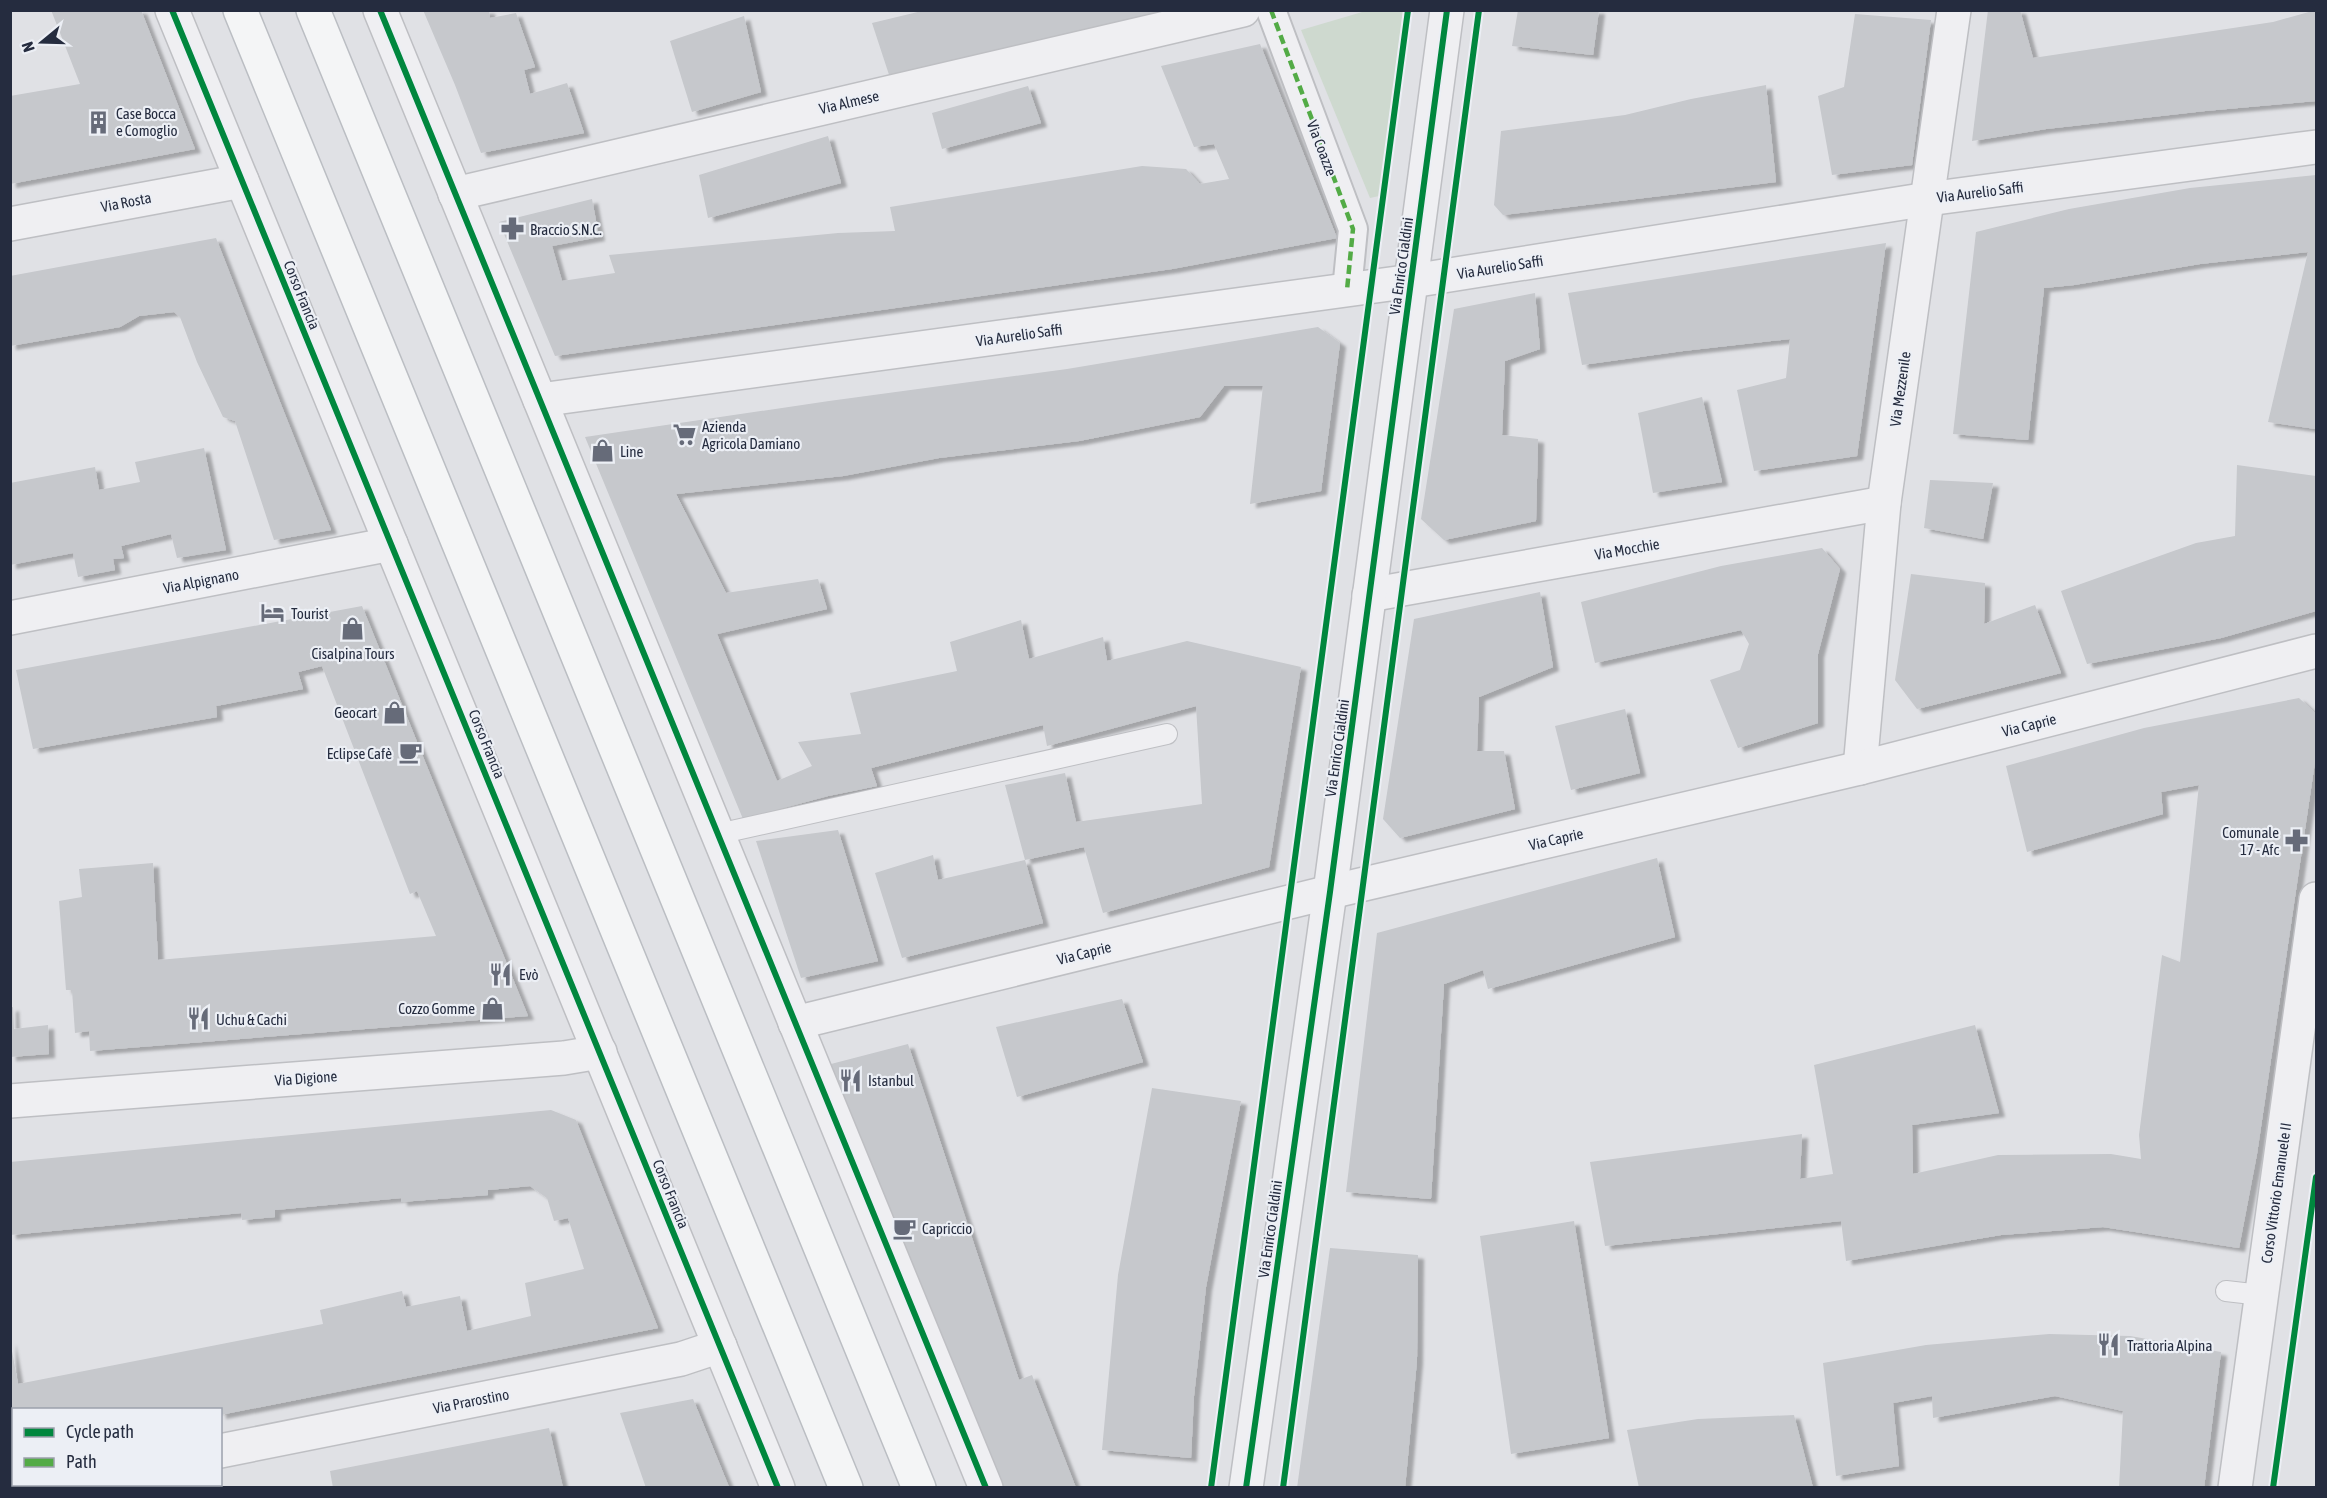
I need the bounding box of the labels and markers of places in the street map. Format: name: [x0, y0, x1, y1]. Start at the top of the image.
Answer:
place label: Case Bocca e Comoglio: [116, 105, 177, 139]
building icon: Case Bocca e Comoglio: [85, 109, 111, 135]
pharmacy icon: Braccio S.N.C.: [499, 216, 525, 242]
place label: Braccio S.N.C.: [530, 221, 602, 238]
place label: Azienda Agricola Damiano: [702, 418, 800, 452]
supermarket icon: Azienda Agricola Damiano: [671, 422, 697, 448]
shop icon: Line: [589, 438, 615, 464]
place label: Line: [620, 443, 644, 460]
hotel icon: Tourist: [260, 600, 286, 626]
place label: Tourist: [291, 605, 328, 622]
shop icon: Cisalpina Tours: [340, 616, 366, 642]
place label: Cisalpina Tours: [311, 645, 395, 662]
shop icon: Geocart: [382, 699, 408, 725]
place label: Geocart: [334, 704, 377, 721]
cafe icon: Eclipse Cafè: [397, 740, 423, 766]
place label: Eclipse Cafè: [327, 745, 392, 762]
place label: Comunale 17 - Afc: [2222, 824, 2279, 858]
pharmacy icon: Comunale 17 - Afc: [2284, 828, 2310, 854]
restaurant icon: Evò: [488, 961, 514, 987]
place label: Evò: [519, 966, 538, 983]
shop icon: Cozzo Gomme: [480, 995, 506, 1021]
place label: Cozzo Gomme: [398, 1000, 475, 1017]
restaurant icon: Uchu & Cachi: [185, 1006, 211, 1032]
place label: Uchu & Cachi: [216, 1011, 287, 1028]
restaurant icon: Istanbul: [837, 1067, 863, 1093]
place label: Istanbul: [868, 1072, 914, 1089]
cafe icon: Capriccio: [891, 1215, 917, 1241]
place label: Capriccio: [922, 1220, 972, 1237]
restaurant icon: Trattoria Alpina: [2096, 1332, 2122, 1358]
place label: Trattoria Alpina: [2127, 1337, 2212, 1354]

